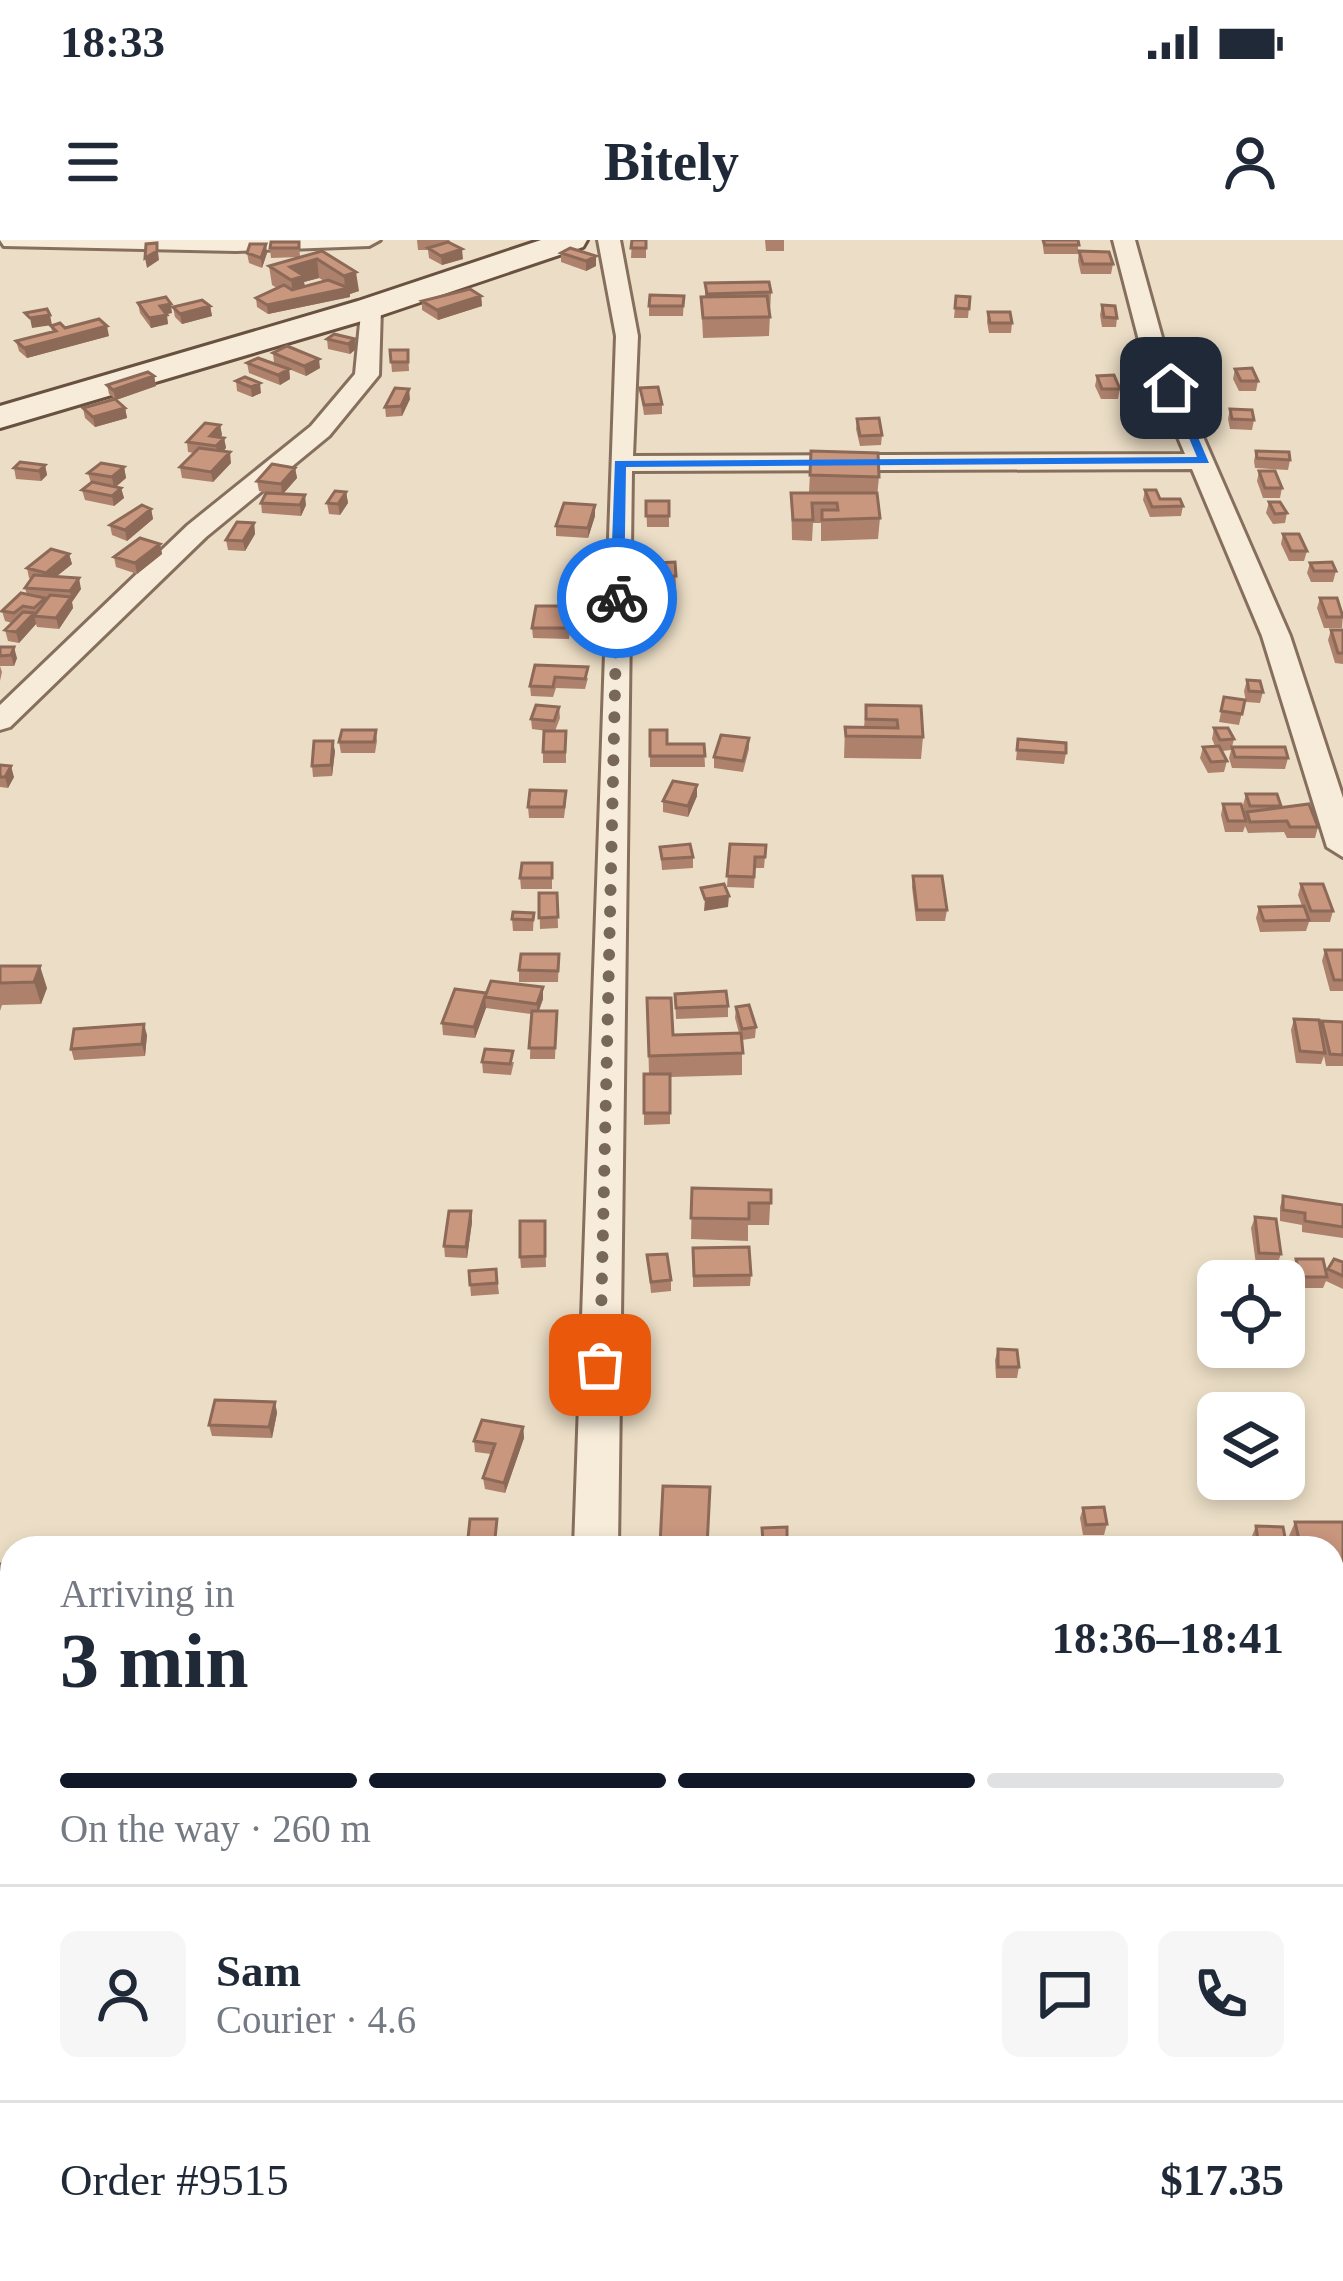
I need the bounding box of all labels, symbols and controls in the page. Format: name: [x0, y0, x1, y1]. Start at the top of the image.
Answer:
text: 18:33: [60, 17, 165, 67]
icon: menu: [60, 129, 126, 195]
icon: person: [1217, 129, 1283, 195]
text: Bitely: [604, 132, 739, 192]
pin: [1120, 337, 1222, 439]
icon: home: [1138, 355, 1204, 421]
courier: [557, 538, 677, 658]
icon: bike: [584, 565, 650, 631]
map controls: [1197, 1260, 1305, 1500]
button: locate: [1197, 1260, 1305, 1368]
pin: [549, 1314, 651, 1416]
icon: bag: [567, 1332, 633, 1398]
button: layers: [1197, 1392, 1305, 1500]
text: Arriving in: [60, 1572, 234, 1615]
text: 18:36–18:41: [1052, 1613, 1284, 1663]
text: 3 min: [60, 1617, 249, 1704]
text: On the way · 260 m: [60, 1807, 371, 1850]
button: person: [60, 1931, 186, 2057]
button: chat: [1002, 1931, 1128, 2057]
button: phone: [1158, 1931, 1284, 2057]
text: Sam: [216, 1946, 301, 1996]
text: Courier · 4.6: [216, 1998, 416, 2041]
text: Order #9515: [60, 2155, 289, 2205]
text: $17.35: [1160, 2155, 1284, 2205]

